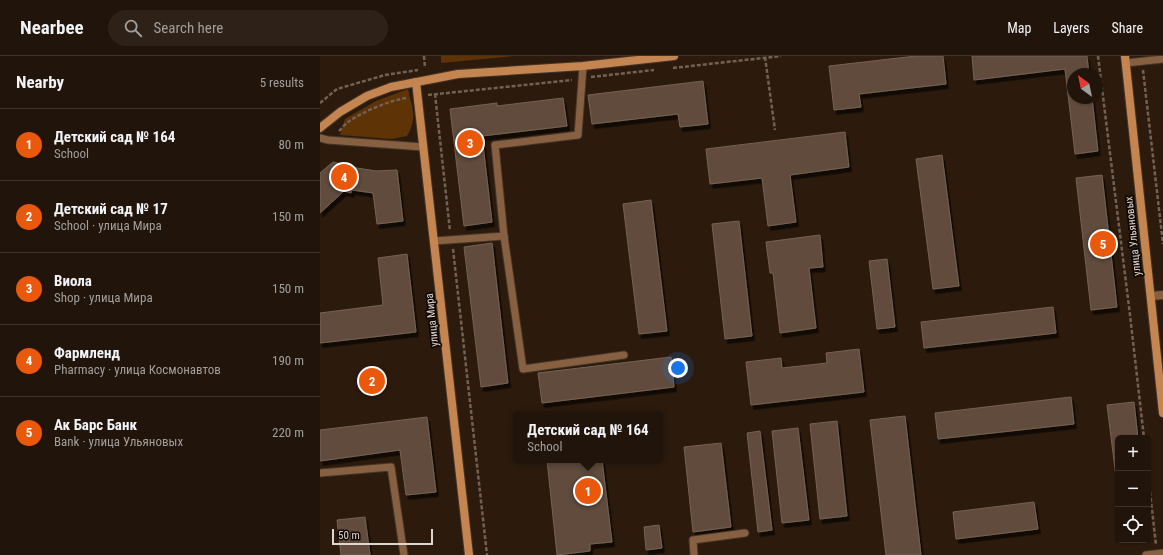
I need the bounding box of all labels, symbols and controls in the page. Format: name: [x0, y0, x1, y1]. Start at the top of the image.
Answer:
search box: [108, 10, 388, 46]
text: Nearbee: [20, 16, 84, 39]
icon: search: [122, 17, 144, 39]
text: Search here: [154, 19, 223, 37]
text: Map: [1007, 20, 1031, 36]
text: Layers: [1053, 20, 1090, 36]
text: Share: [1112, 20, 1143, 36]
north arrow: [1067, 68, 1103, 104]
text: Nearby: [16, 72, 64, 92]
text: 5 results: [260, 75, 304, 90]
text: Детский сад № 164: [54, 128, 175, 146]
pin: 3: [457, 128, 483, 158]
text: 1: [26, 137, 32, 152]
text: 80 m: [278, 137, 304, 152]
text: School: [54, 146, 89, 161]
pin: 4: [331, 162, 357, 192]
street label: улица Ульяновых: [1122, 195, 1144, 276]
text: Детский сад № 17: [54, 200, 168, 218]
text: 2: [26, 209, 32, 224]
text: 150 m: [272, 209, 304, 224]
text: School · улица Мира: [54, 218, 162, 233]
pin: 5: [1090, 229, 1116, 259]
text: Виола: [54, 272, 92, 290]
text: 3: [26, 281, 32, 296]
text: 150 m: [272, 281, 304, 296]
text: Shop · улица Мира: [54, 290, 153, 305]
street label: улица Мира: [423, 293, 441, 347]
text: Фармленд: [54, 344, 120, 362]
text: 4: [26, 353, 32, 368]
text: 190 m: [272, 353, 304, 368]
your location: [668, 358, 688, 378]
text: Pharmacy · улица Космонавтов: [54, 362, 221, 377]
pin: 2: [359, 366, 385, 396]
popup: [513, 411, 663, 463]
text: Ак Барс Банк: [54, 416, 137, 434]
text: Детский сад № 164: [527, 421, 649, 439]
text: 5: [26, 425, 32, 440]
text: 220 m: [272, 425, 304, 440]
text: Bank · улица Ульяновых: [54, 434, 183, 449]
map controls: [1115, 435, 1151, 543]
button: +: [1115, 435, 1151, 471]
text: School: [527, 439, 562, 454]
button: −: [1115, 471, 1151, 507]
pin: 1: [575, 476, 601, 506]
button: locate: [1115, 507, 1151, 543]
scale bar: [332, 527, 433, 546]
text: 50 m: [338, 529, 360, 542]

